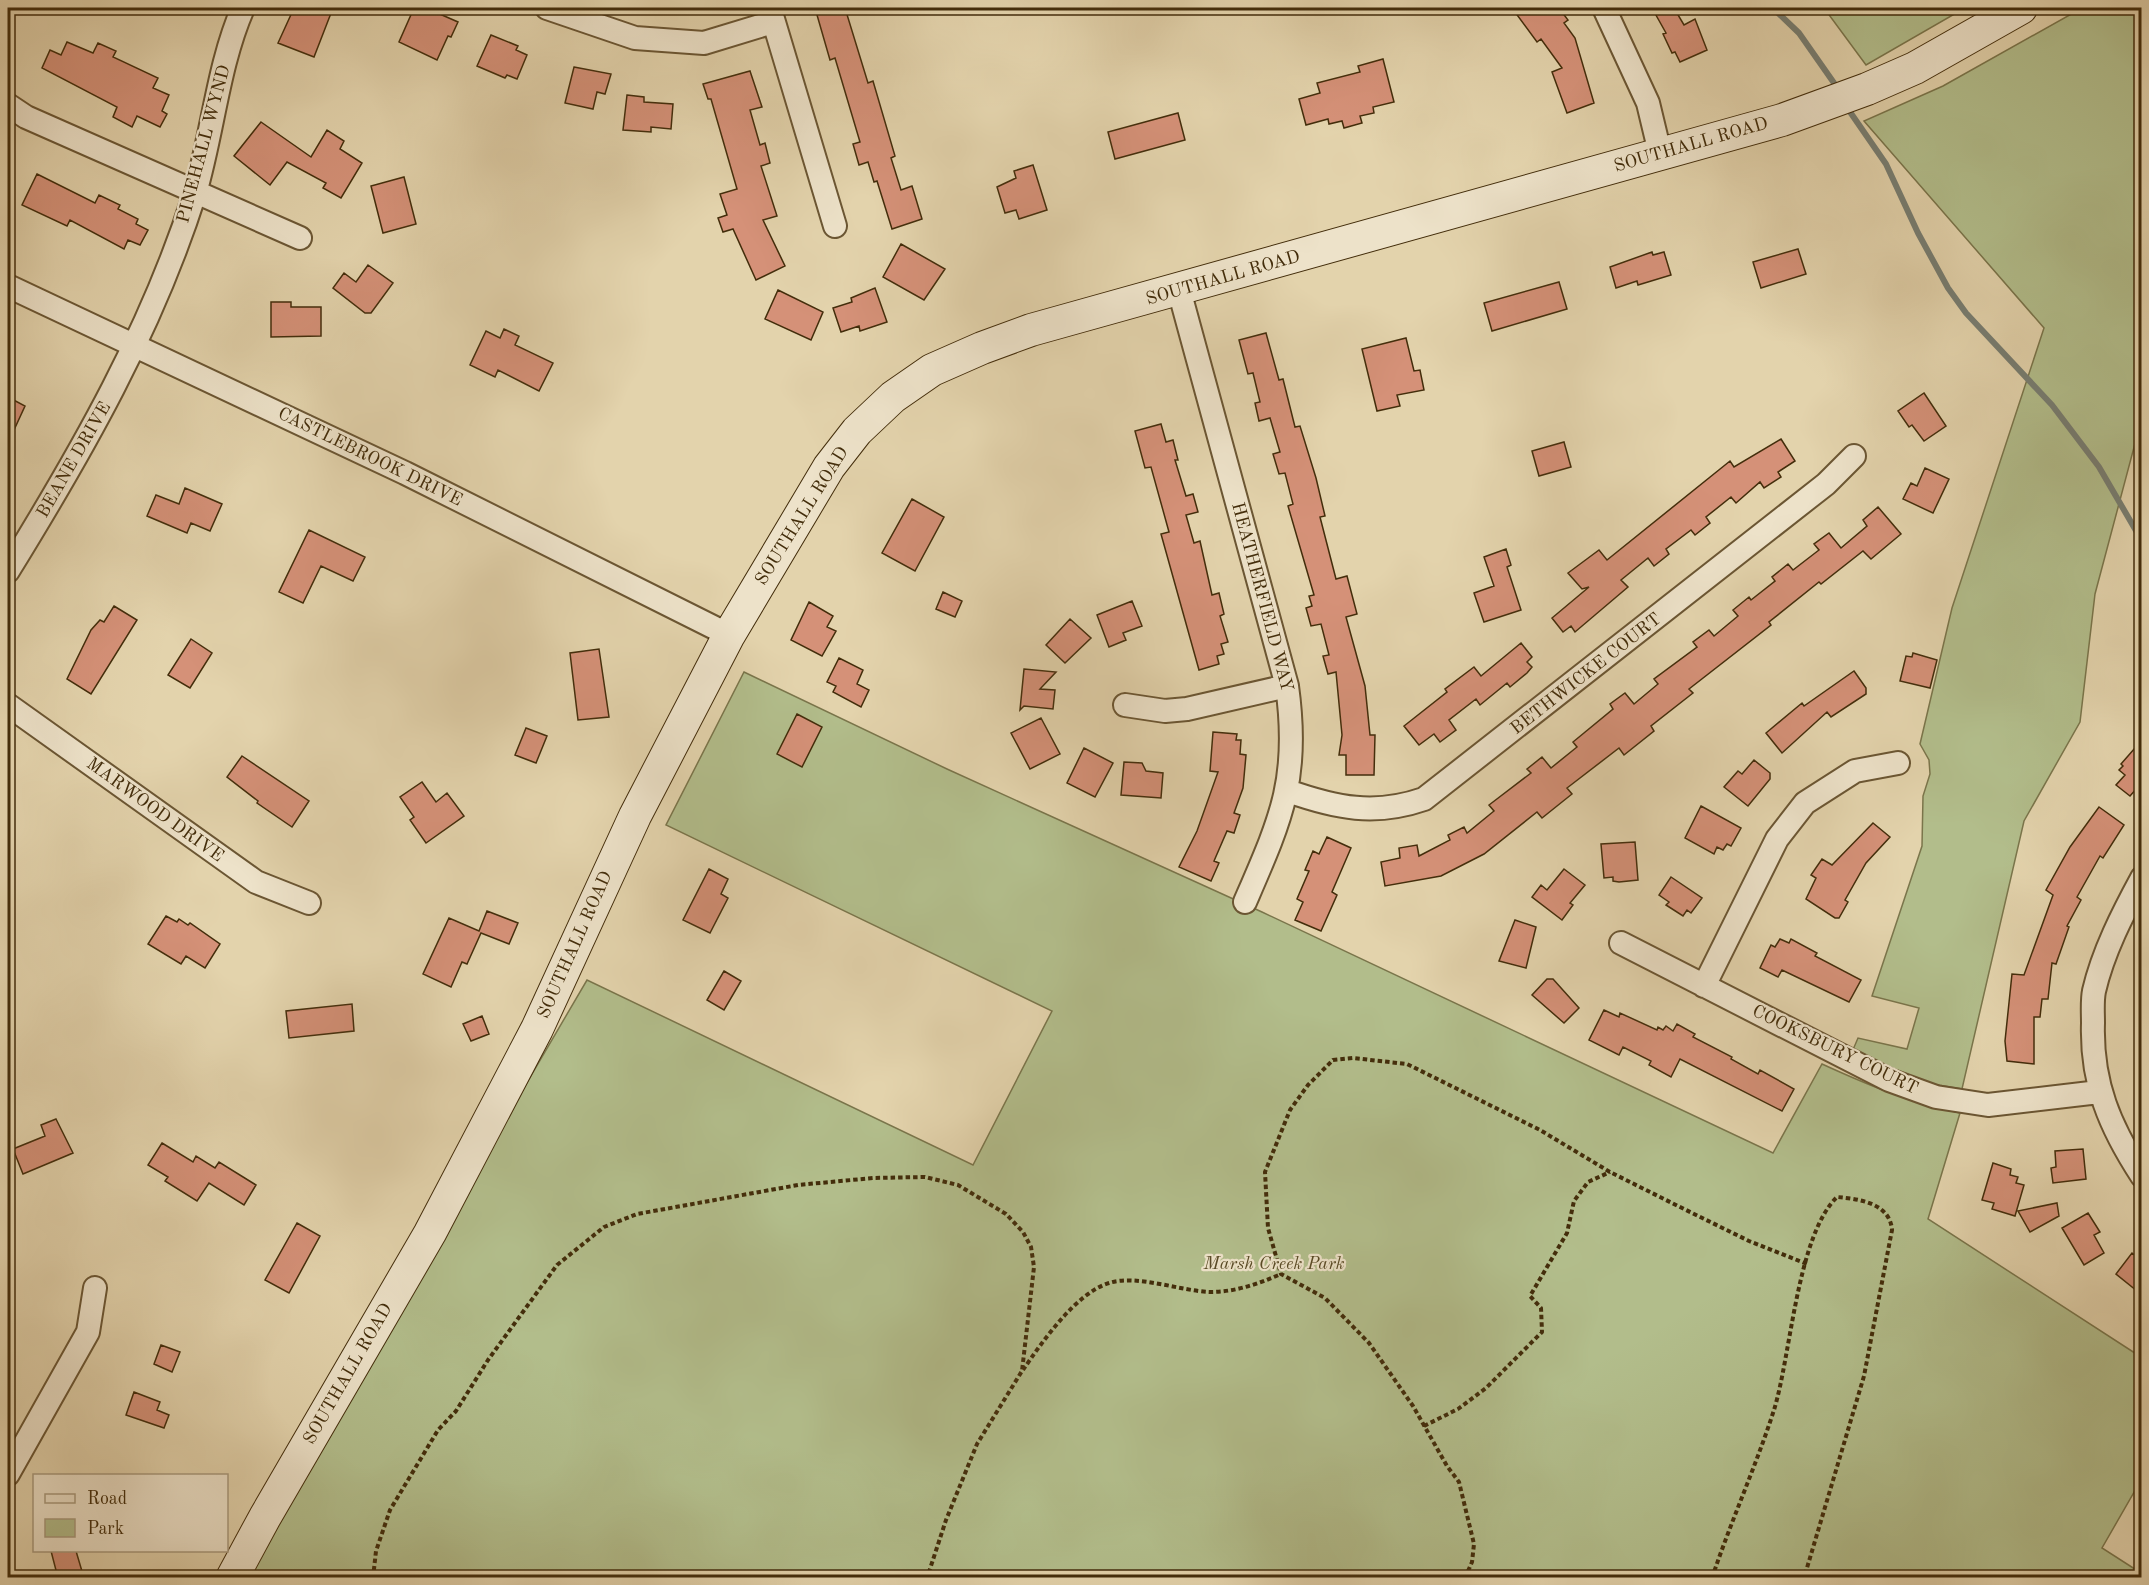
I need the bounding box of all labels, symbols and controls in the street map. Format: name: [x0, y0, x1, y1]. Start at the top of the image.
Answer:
street label: PINEHALL WYND: [174, 63, 234, 225]
street label: SOUTHALL ROAD: [1612, 114, 1770, 176]
street label: SOUTHALL ROAD: [1144, 247, 1302, 309]
street label: BEANE DRIVE: [34, 399, 114, 521]
street label: CASTLEBROOK DRIVE: [275, 404, 465, 510]
street label: SOUTHALL ROAD: [752, 444, 852, 588]
street label: HEATHERFIELD WAY: [1228, 500, 1296, 694]
street label: BETHWICKE COURT: [1507, 610, 1665, 738]
street label: MARWOOD DRIVE: [83, 754, 227, 866]
street label: SOUTHALL ROAD: [534, 869, 616, 1021]
street label: COOKSBURY COURT: [1749, 1002, 1921, 1098]
park label: Marsh Creek Park: [1203, 1255, 1345, 1273]
street label: SOUTHALL ROAD: [300, 1300, 396, 1448]
legend: [33, 1474, 228, 1552]
text: Road: [87, 1490, 127, 1508]
text: Park: [87, 1520, 124, 1538]

